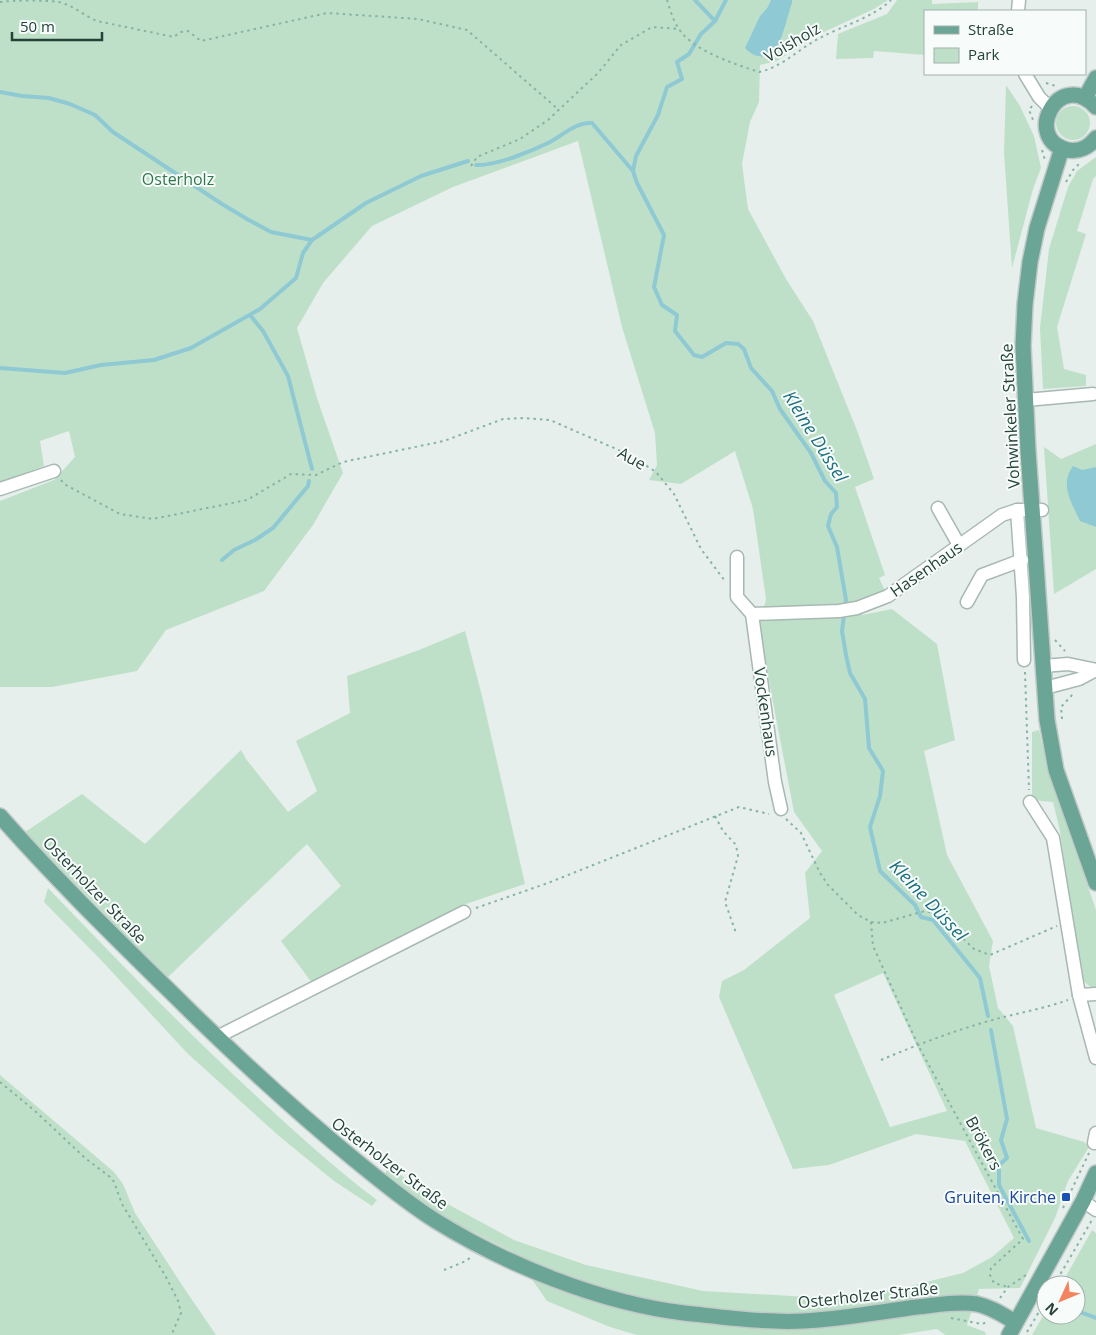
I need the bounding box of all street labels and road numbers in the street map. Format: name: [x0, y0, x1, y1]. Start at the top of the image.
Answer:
street label: Voisholz: [760, 17, 824, 67]
street label: Vohwinkeler Straße: [995, 343, 1025, 489]
street label: Aue: [614, 441, 650, 475]
street label: Hasenhaus: [886, 536, 966, 602]
street label: Vockenhaus: [749, 666, 783, 758]
street label: Osterholzer Straße: [38, 832, 152, 948]
street label: Osterholzer Straße: [327, 1112, 453, 1214]
street label: Brökers: [961, 1112, 1007, 1174]
street label: Osterholzer Straße: [797, 1277, 939, 1313]

